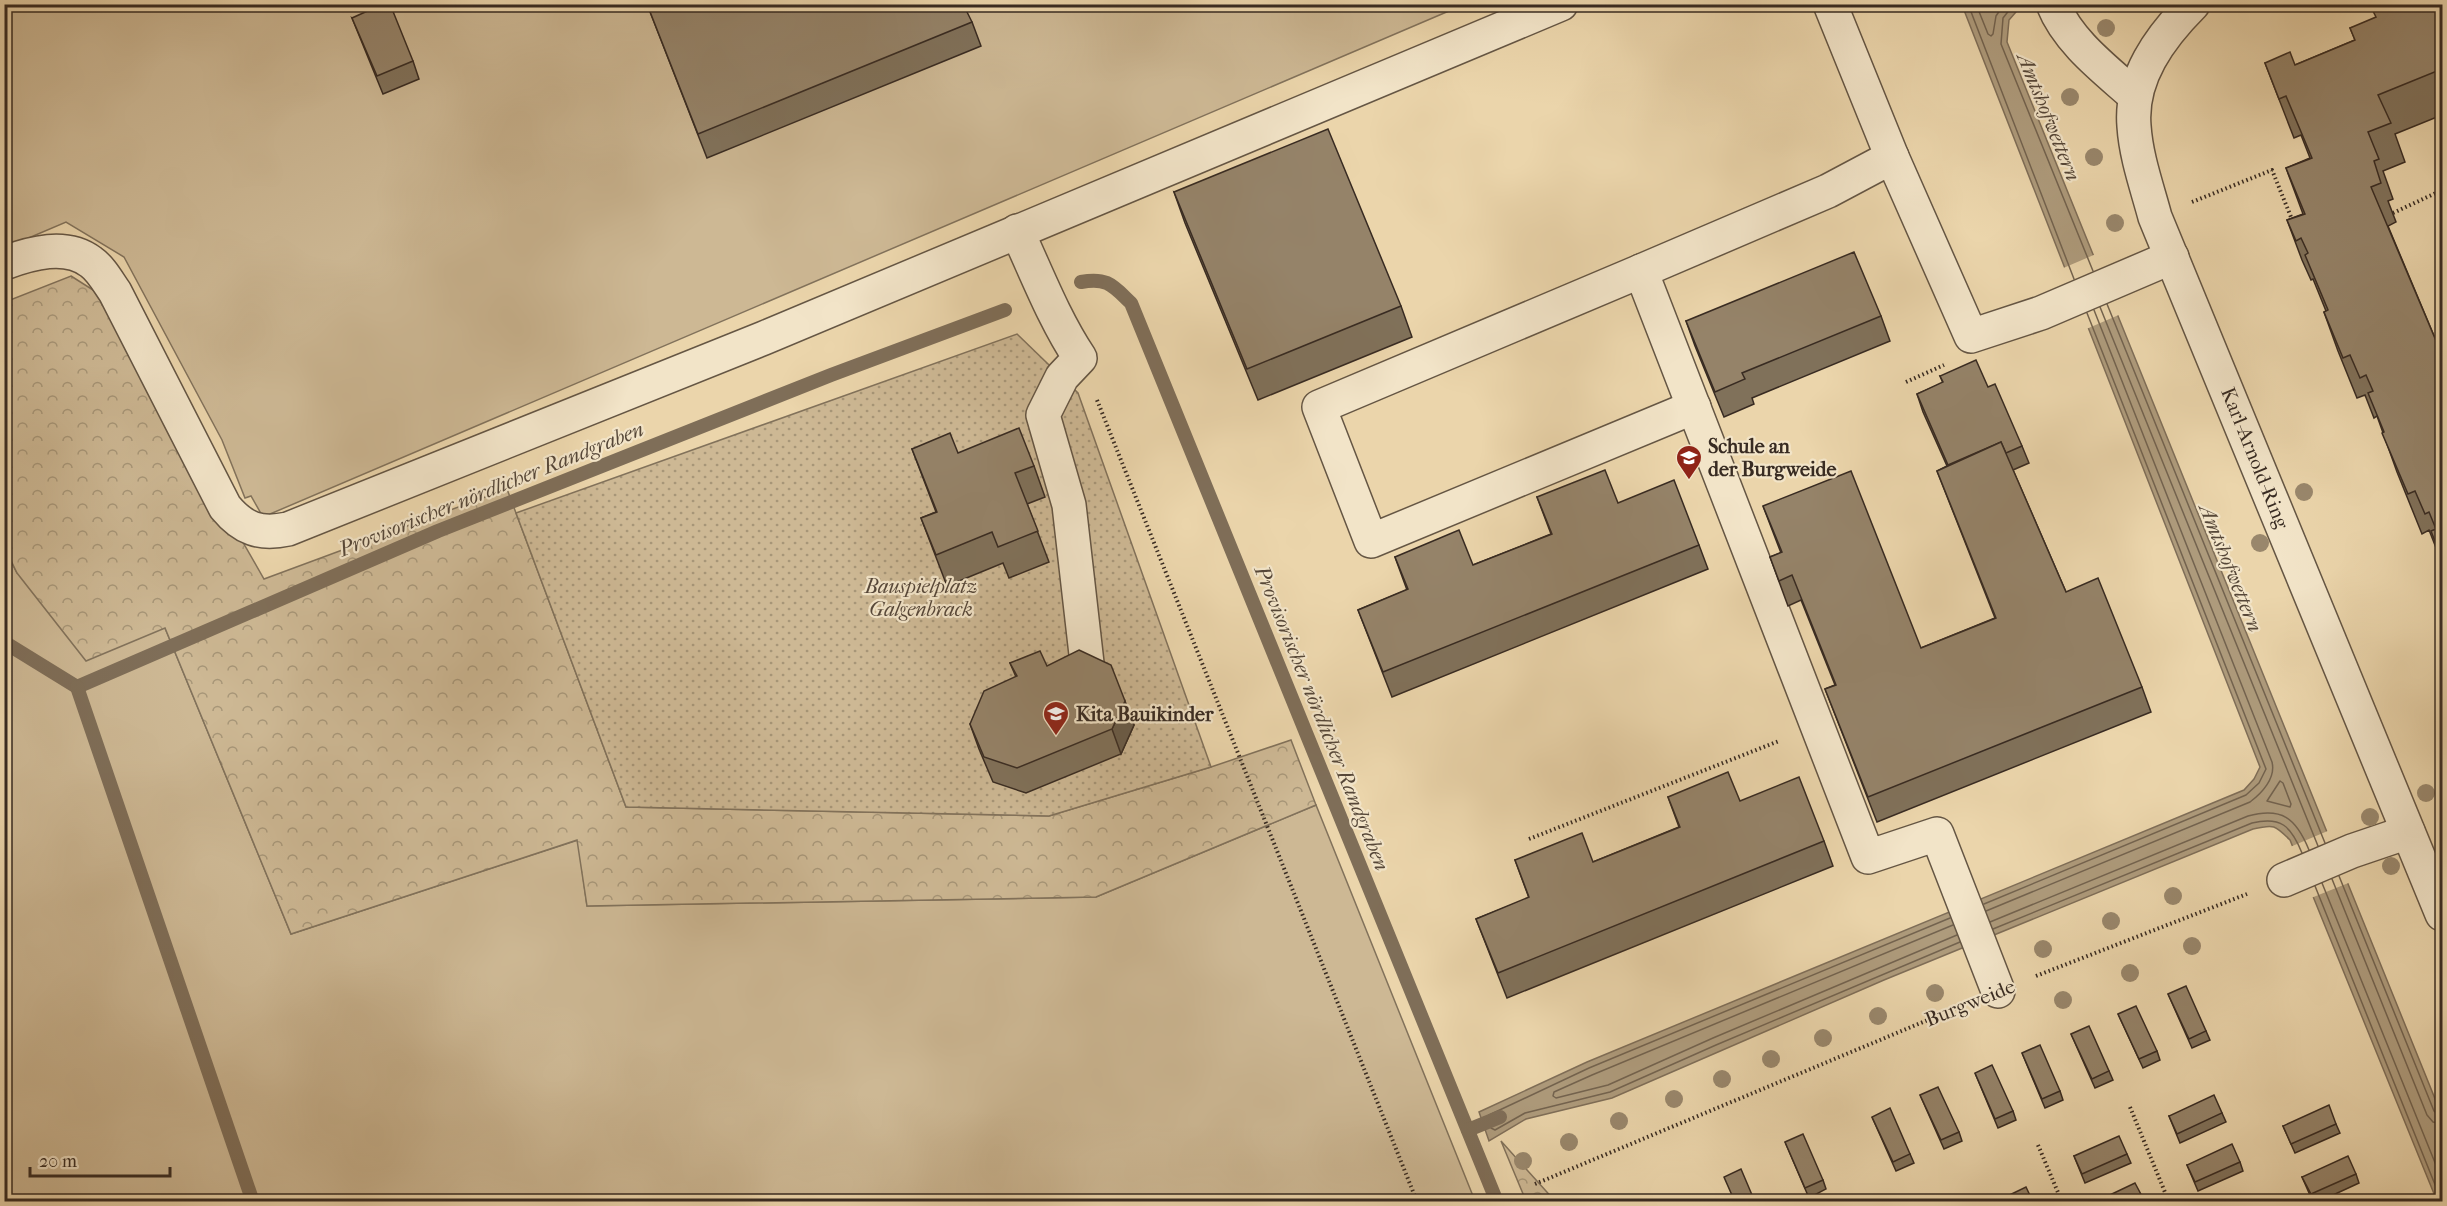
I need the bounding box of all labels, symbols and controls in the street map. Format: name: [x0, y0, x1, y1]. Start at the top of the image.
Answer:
water label: Amtshofwettern: [2011, 47, 2086, 185]
street label: Karl-Arnold-Ring: [2216, 384, 2294, 532]
water label: Provisorischer nördlicher Randgraben: [334, 417, 647, 562]
place label: Schule an der Burgweide: [1708, 435, 1836, 481]
school or university icon: Schule an der Burgweide: [1674, 443, 1704, 481]
water label: Amtshofwettern: [2193, 498, 2268, 636]
water label: Provisorischer nördlicher Randgraben: [1249, 561, 1394, 874]
park label: Bauspielplatz Galgenbrack: [864, 575, 977, 621]
school or university icon: Kita Bauikinder: [1041, 699, 1071, 737]
place label: Kita Bauikinder: [1076, 703, 1214, 726]
street label: Burgweide: [1922, 975, 2018, 1031]
scale bar: [30, 1140, 170, 1178]
text: 20 m: [39, 1151, 77, 1172]

